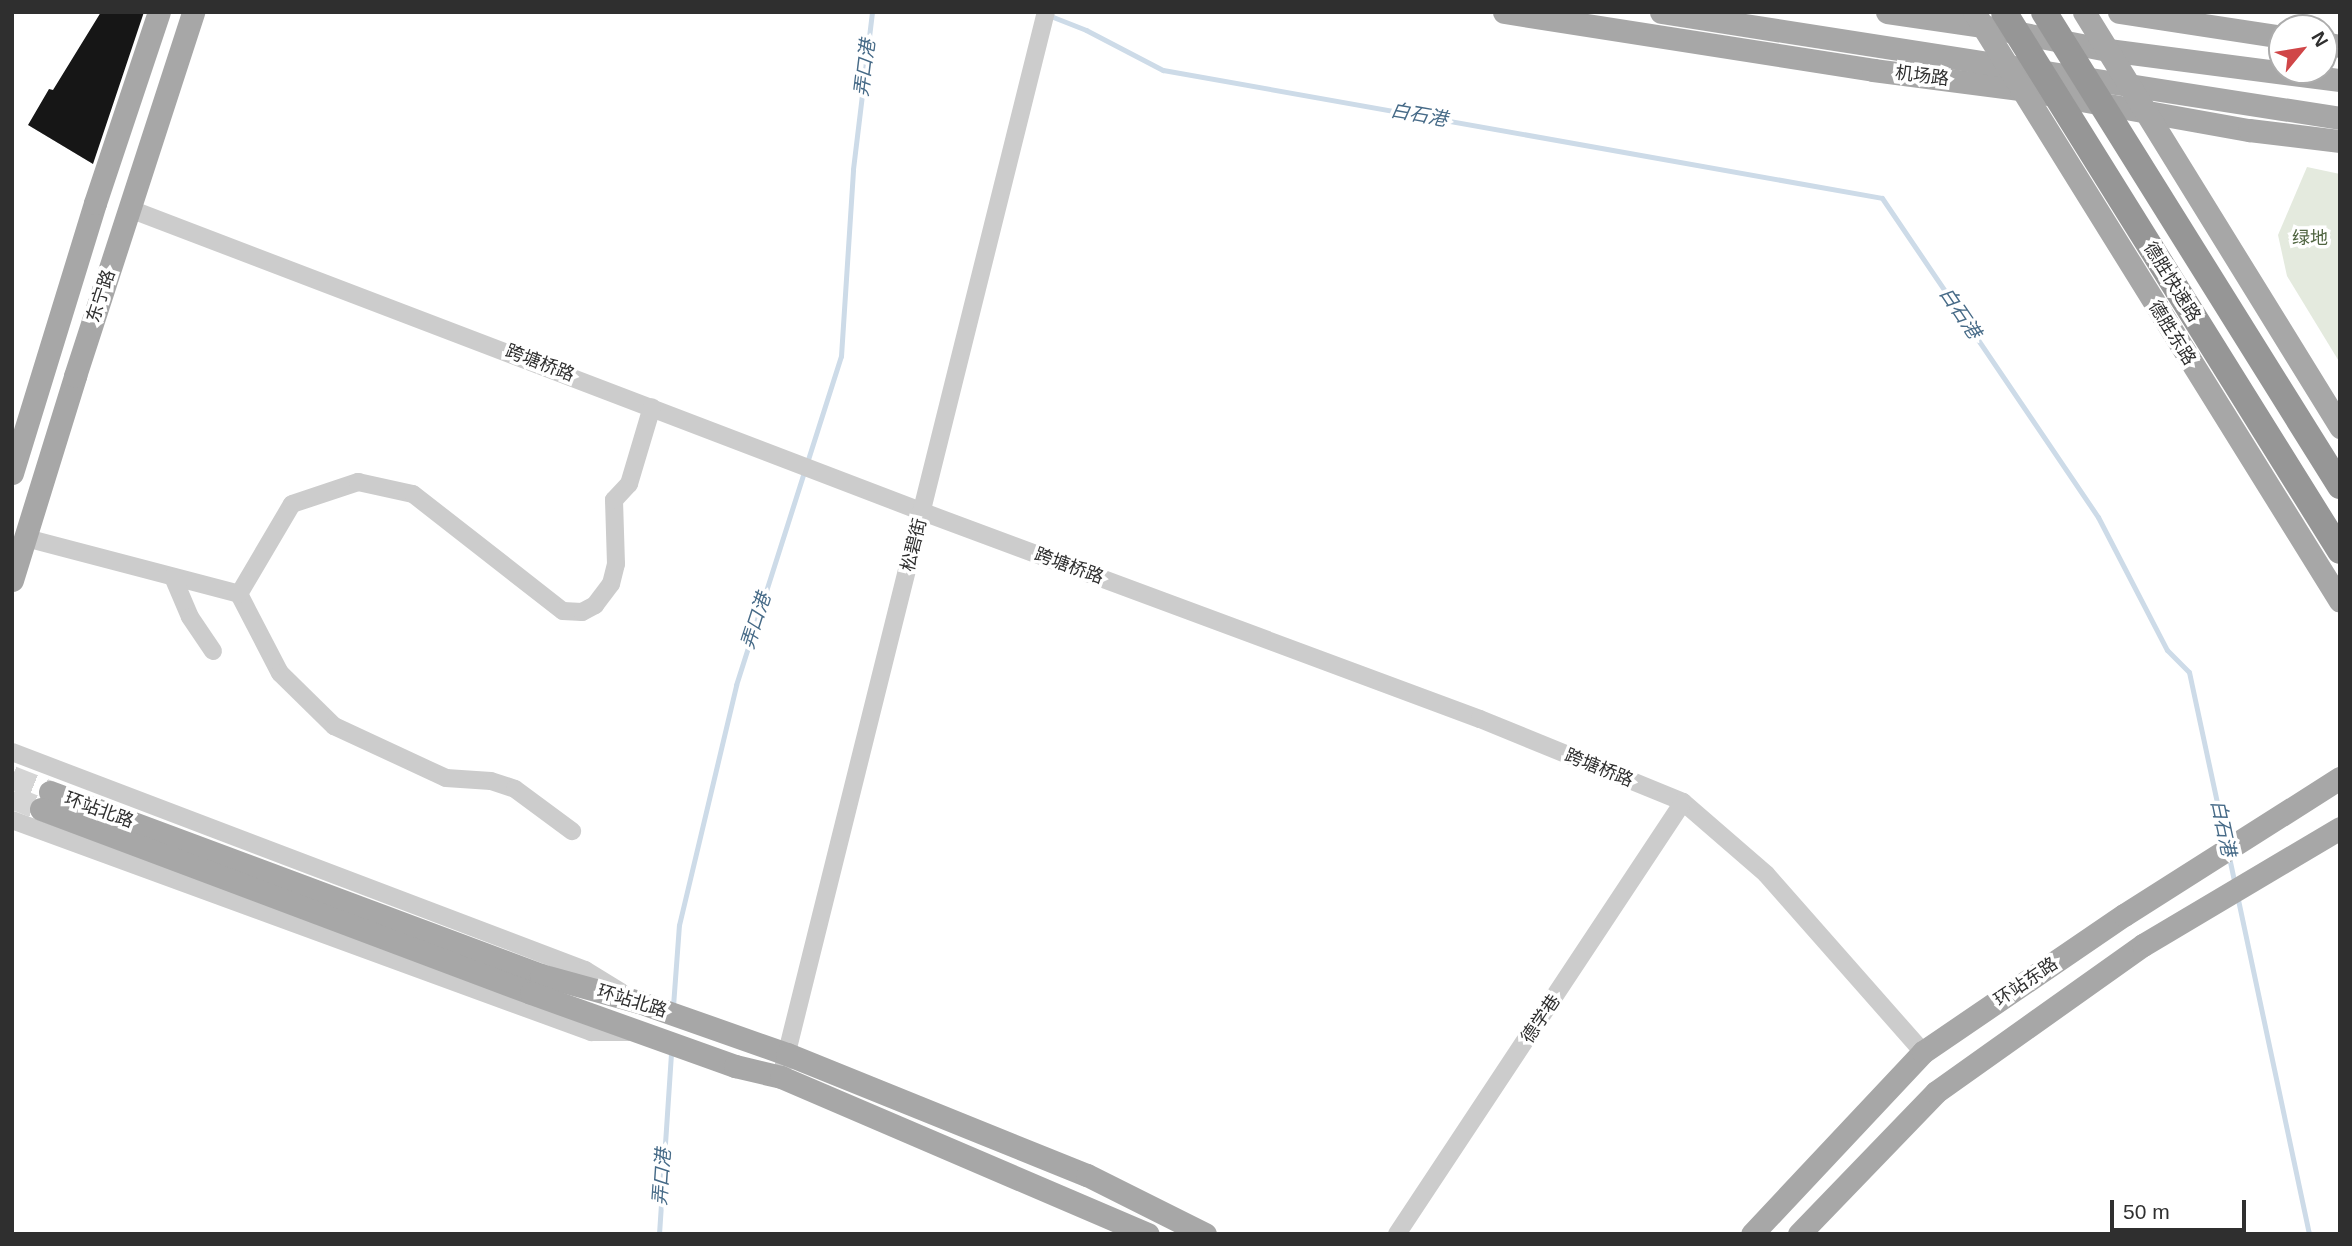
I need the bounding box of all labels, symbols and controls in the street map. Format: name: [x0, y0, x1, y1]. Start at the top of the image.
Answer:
north arrow: [2268, 14, 2338, 84]
text: N: [2307, 28, 2332, 50]
water label: 弄口港: [850, 38, 880, 98]
street label: 机场路: [1894, 62, 1950, 90]
water label: 白石港: [1389, 99, 1449, 131]
park label: 绿地: [2292, 227, 2328, 249]
street label: 德胜快速路: [2139, 238, 2205, 326]
street label: 东宁路: [82, 267, 120, 325]
water label: 白石港: [1935, 283, 1985, 343]
street label: 德胜东路: [2144, 297, 2200, 369]
street label: 跨塘桥路: [503, 340, 577, 386]
street label: 松碧街: [897, 516, 931, 574]
street label: 跨塘桥路: [1031, 544, 1107, 588]
water label: 弄口港: [736, 590, 776, 652]
street label: 跨塘桥路: [1562, 745, 1636, 791]
street label: 环站北路: [61, 788, 137, 832]
water label: 白石港: [2206, 798, 2240, 858]
street label: 环站东路: [1990, 953, 2062, 1011]
street label: 环站北路: [594, 980, 670, 1022]
street label: 德学巷: [1517, 991, 1565, 1047]
water label: 弄口港: [649, 1148, 675, 1206]
scale bar: [2114, 1186, 2250, 1230]
text: 50 m: [2123, 1200, 2170, 1223]

